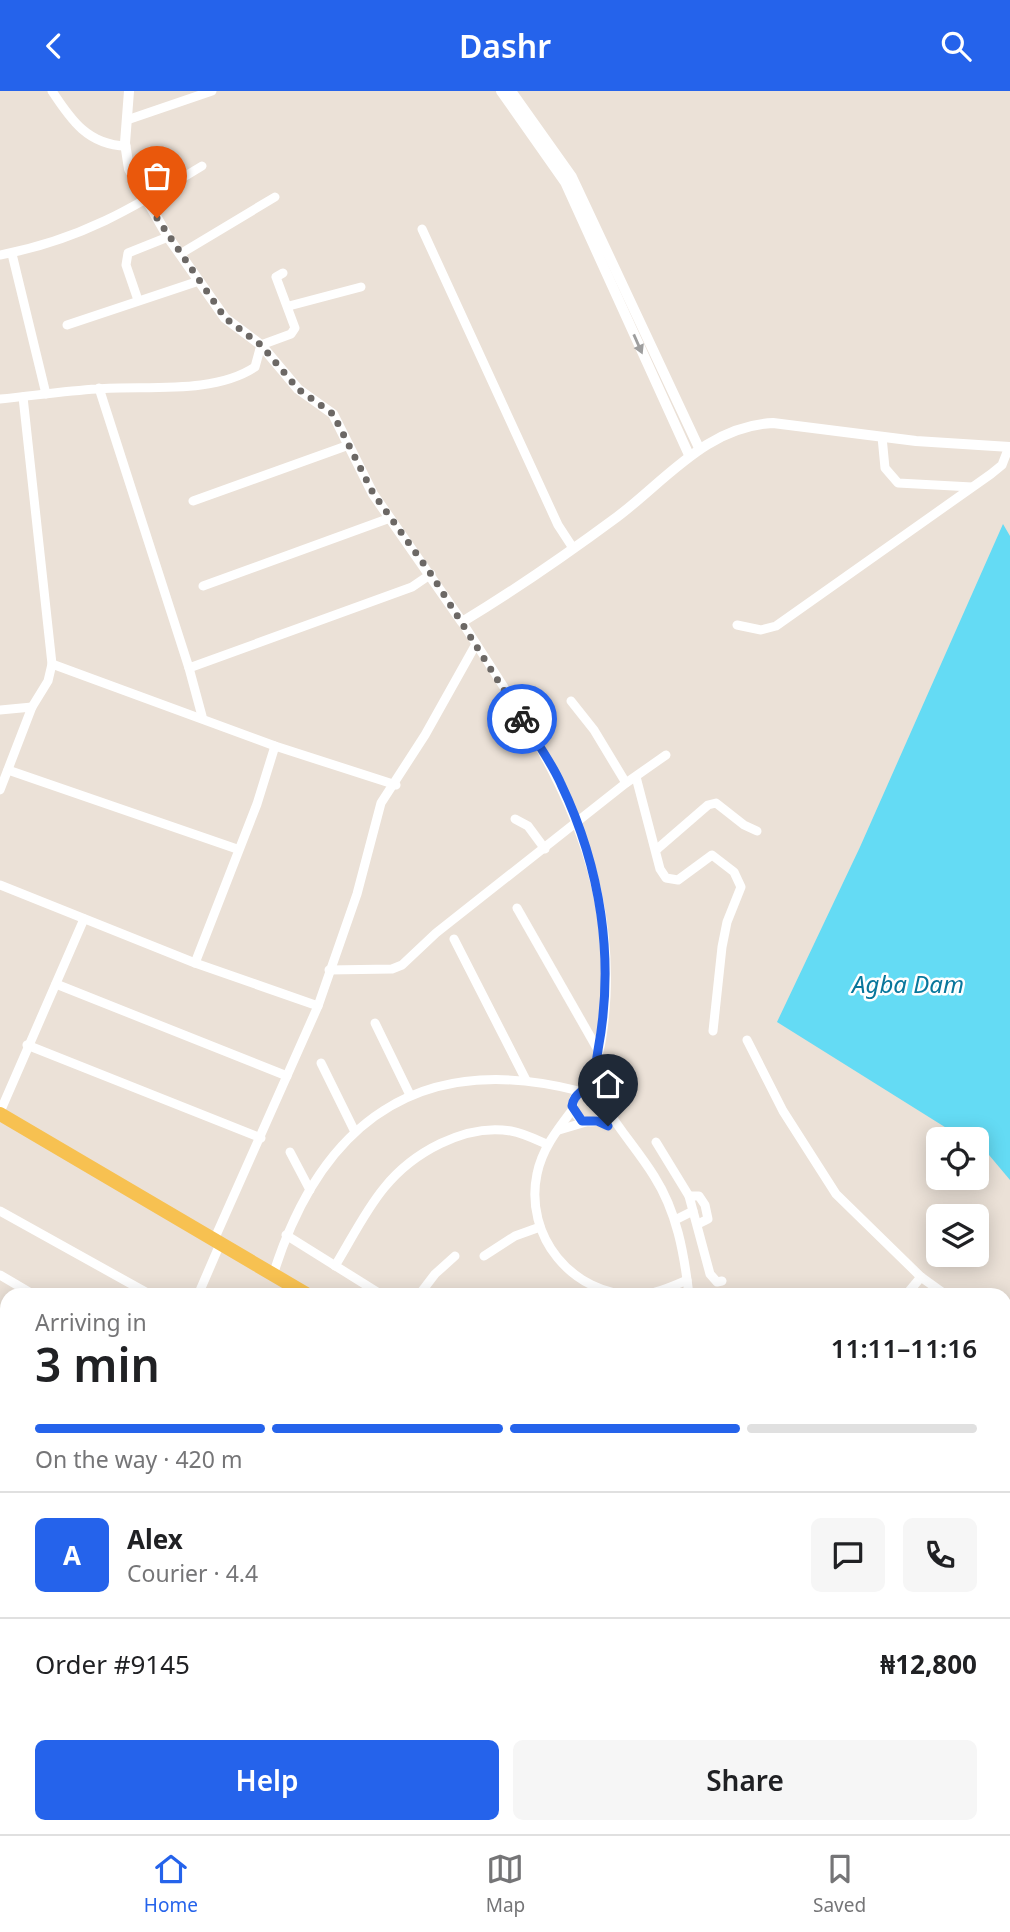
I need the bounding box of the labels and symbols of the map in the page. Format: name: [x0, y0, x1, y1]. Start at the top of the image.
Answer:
pin: [127, 146, 187, 218]
one-way arrow: [632, 334, 644, 354]
courier: [487, 684, 557, 754]
water label: Agba Dam: [850, 967, 964, 1000]
pin: [578, 1054, 638, 1126]

